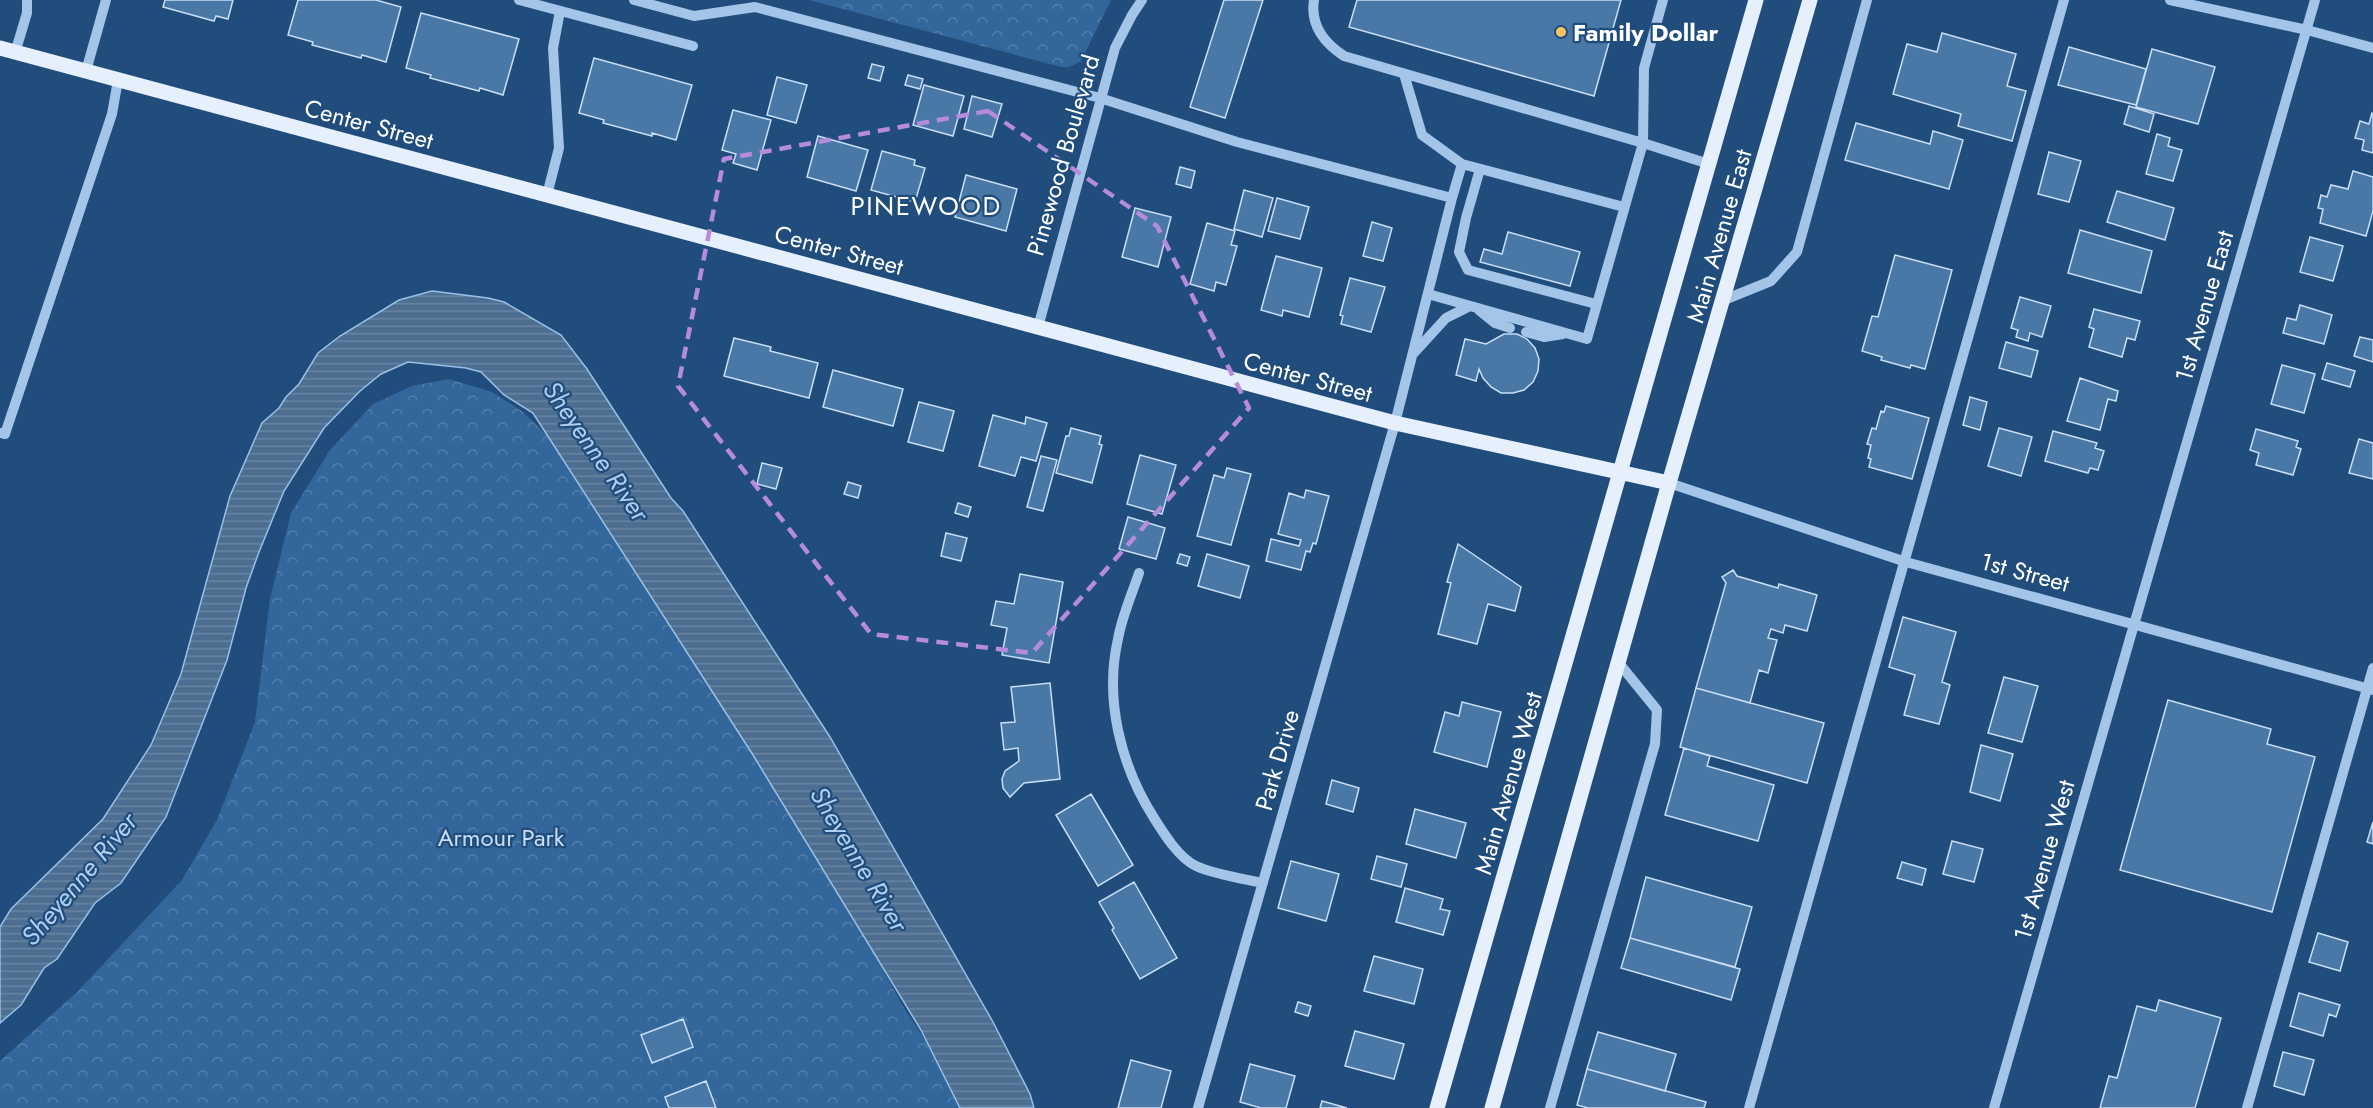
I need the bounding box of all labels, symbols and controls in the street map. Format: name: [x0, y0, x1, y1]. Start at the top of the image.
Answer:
place label: Family Dollar: [1573, 15, 1719, 50]
marker: Family Dollar: [1554, 25, 1568, 39]
street label: Pinewood Boulevard: [1018, 50, 1108, 260]
street label: Center Street: [301, 90, 438, 158]
street label: Main Avenue East: [1677, 145, 1761, 327]
district label: PINEWOOD: [850, 187, 1002, 225]
street label: Center Street: [771, 216, 908, 284]
street label: 1st Avenue East: [2166, 226, 2242, 386]
street label: Center Street: [1240, 343, 1377, 411]
water label: Sheyenne River: [533, 373, 659, 530]
street label: 1st Street: [1977, 543, 2074, 601]
street label: Main Avenue West: [1465, 687, 1551, 878]
street label: Park Drive: [1246, 706, 1308, 814]
street label: 1st Avenue West: [2004, 776, 2084, 944]
water label: Sheyenne River: [801, 779, 918, 940]
water label: Sheyenne River: [12, 803, 147, 954]
park label: Armour Park: [438, 820, 565, 855]

